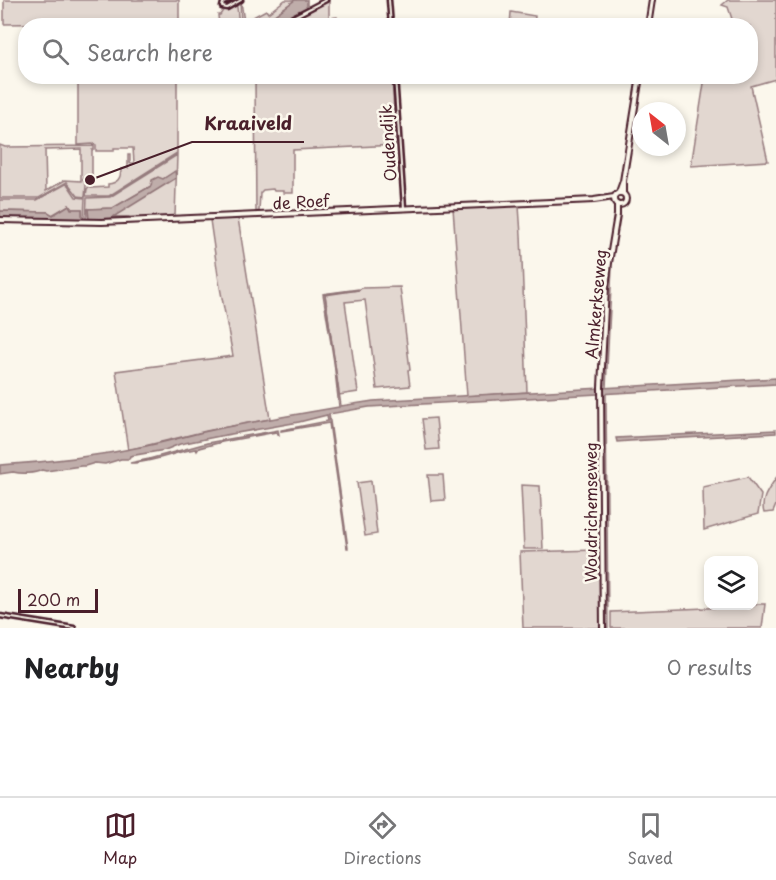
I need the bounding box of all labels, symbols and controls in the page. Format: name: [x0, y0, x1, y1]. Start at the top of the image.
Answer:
search box: [18, 18, 758, 84]
icon: search: [39, 35, 72, 68]
text: Search here: [87, 35, 213, 68]
north arrow: [632, 102, 686, 156]
street label: Oudendijk: [372, 103, 402, 182]
callout: Kraaiveld: [192, 106, 304, 142]
text: Kraaiveld: [204, 109, 292, 136]
street label: de Roef: [272, 187, 332, 214]
street label: Almkerkseweg: [578, 248, 612, 360]
street label: Woudrichemseweg: [578, 442, 602, 582]
map controls: [704, 556, 758, 610]
button: layers: [704, 556, 758, 610]
scale bar: [18, 586, 98, 614]
text: 200 m: [27, 587, 80, 611]
text: Nearby: [24, 648, 119, 687]
text: 0 results: [667, 652, 752, 682]
tab: Map: [103, 809, 137, 869]
tab: Directions: [343, 809, 421, 869]
tab: Saved: [627, 809, 673, 869]

